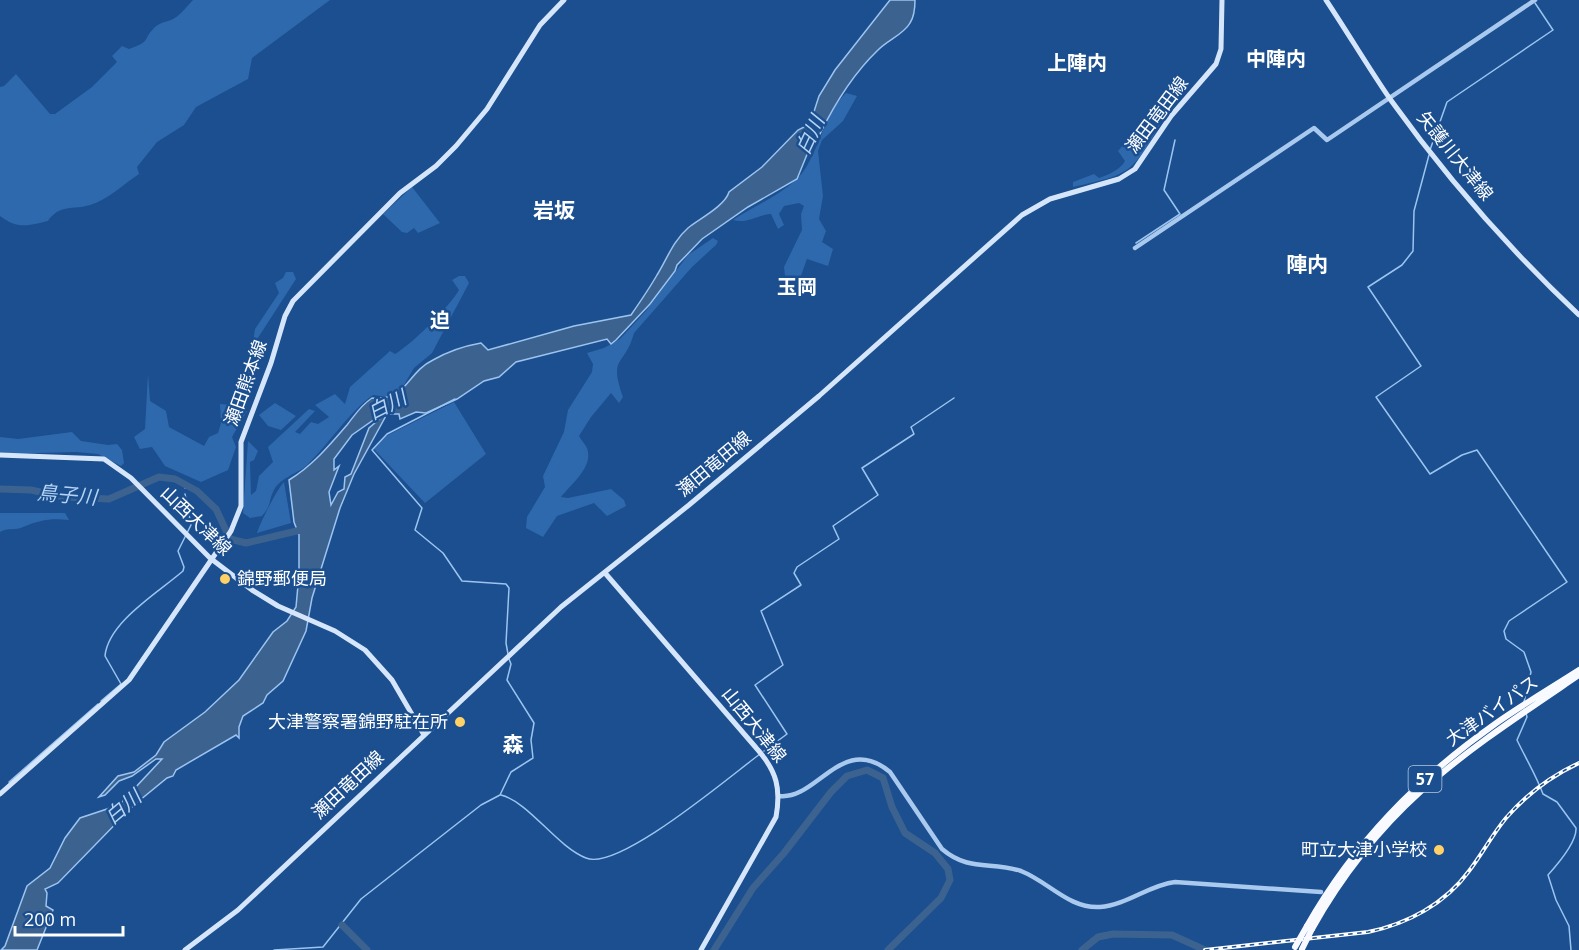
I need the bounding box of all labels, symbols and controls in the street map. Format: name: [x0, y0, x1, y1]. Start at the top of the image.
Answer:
district label: 中陣内: [1246, 45, 1306, 72]
district label: 上陣内: [1047, 49, 1107, 76]
street label: 瀬田竜田線: [1120, 71, 1193, 158]
street label: 矢護川大津線: [1412, 106, 1499, 205]
water label: 白川: [789, 109, 831, 159]
district label: 岩坂: [533, 196, 575, 224]
district label: 陣内: [1286, 250, 1328, 278]
district label: 玉岡: [777, 273, 817, 300]
district label: 迫: [430, 306, 450, 333]
street label: 瀬田熊本線: [218, 336, 272, 429]
water label: 白川: [363, 383, 413, 426]
street label: 瀬田竜田線: [671, 425, 756, 501]
water label: 鳥子川: [36, 478, 100, 511]
street label: 山西大津線: [156, 480, 237, 560]
place label: 錦野郵便局: [237, 566, 327, 590]
marker: 錦野郵便局: [218, 572, 232, 586]
street label: 大津バイパス: [1440, 669, 1542, 751]
street label: 山西大津線: [717, 682, 792, 767]
place label: 大津警察署錦野駐在所: [268, 709, 448, 733]
marker: 大津警察署錦野駐在所: [453, 715, 467, 729]
district label: 森: [503, 730, 524, 758]
street label: 瀬田竜田線: [306, 745, 388, 824]
road number: 57: [1408, 766, 1442, 792]
water label: 白川: [99, 782, 148, 830]
place label: 町立大津小学校: [1301, 837, 1427, 861]
marker: 町立大津小学校: [1432, 843, 1446, 857]
scale bar: [15, 899, 123, 937]
text: 200 m: [24, 907, 76, 931]

